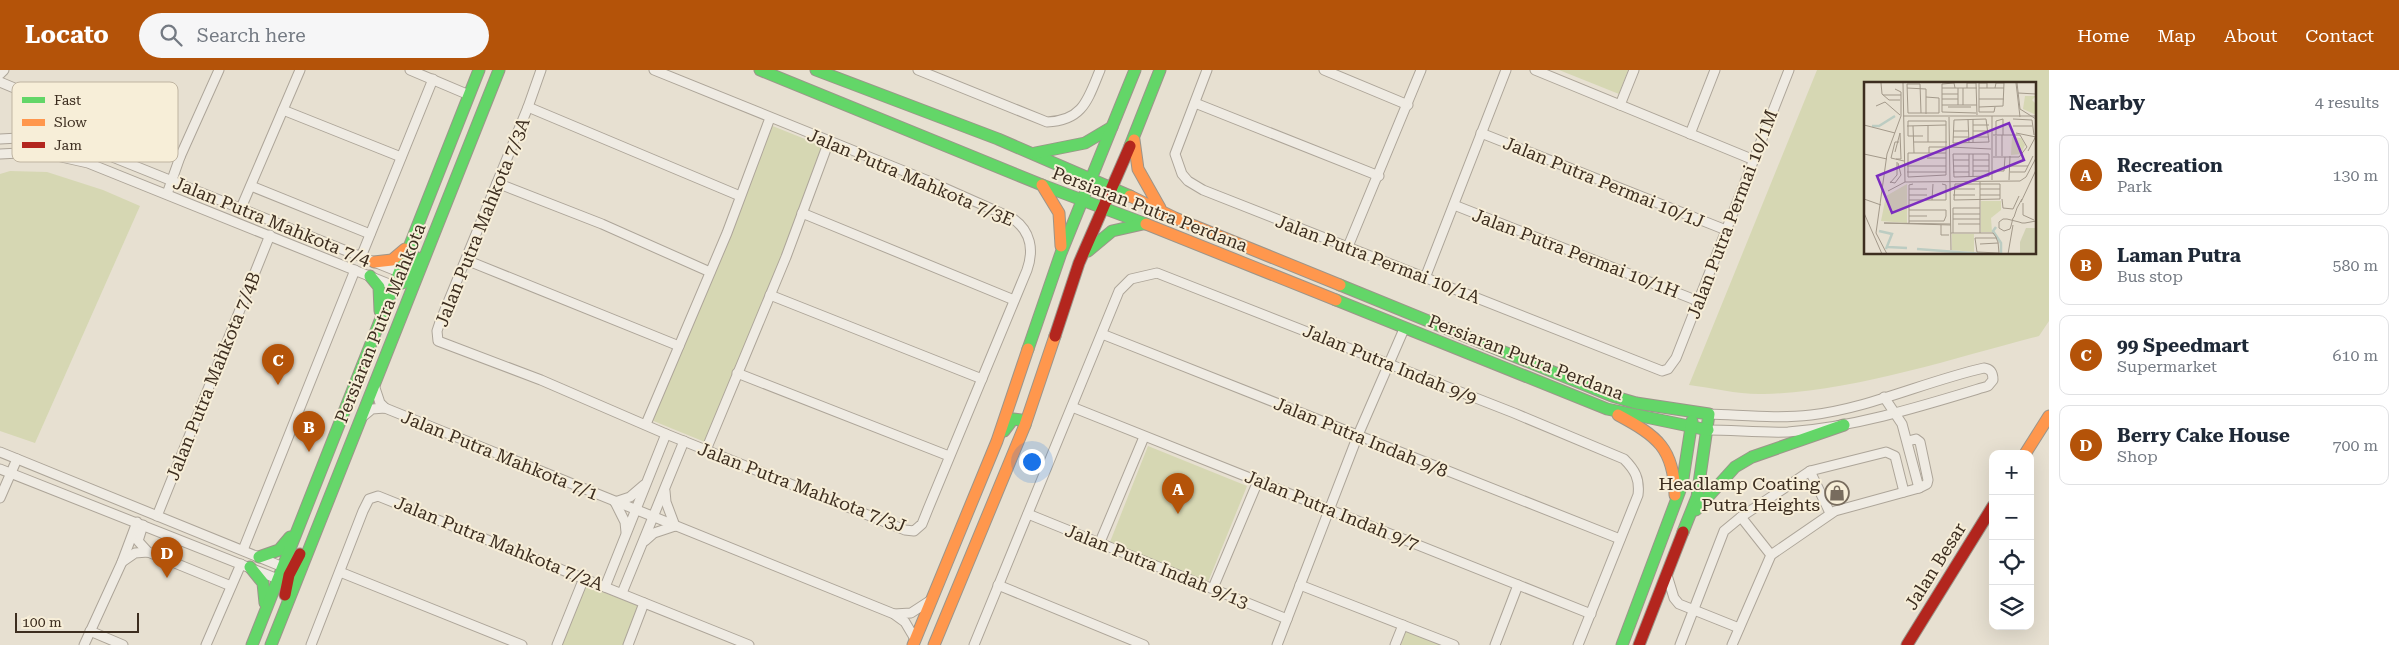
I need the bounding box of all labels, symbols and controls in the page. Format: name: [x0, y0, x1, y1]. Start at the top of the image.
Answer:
search box: [139, 13, 489, 58]
text: Locato: [25, 21, 109, 49]
icon: search: [157, 21, 185, 49]
text: Search here: [197, 24, 306, 47]
text: Home: [2077, 25, 2129, 46]
text: Map: [2157, 25, 2196, 46]
text: About: [2224, 25, 2277, 46]
text: Contact: [2305, 25, 2374, 46]
legend: [12, 82, 178, 162]
inset map: [1864, 82, 2036, 255]
text: Nearby: [2069, 91, 2145, 115]
text: Fast: [54, 92, 81, 108]
text: 4 results: [2315, 93, 2379, 112]
street label: Jalan Putra Permai 10/1M: [1682, 107, 1782, 321]
text: Slow: [54, 114, 87, 130]
street label: Jalan Putra Mahkota 7/3A: [430, 114, 534, 330]
street label: Jalan Putra Mahkota 7/3E: [805, 124, 1017, 230]
street label: Jalan Putra Permai 10/1J: [1500, 132, 1708, 232]
text: Jam: [54, 137, 82, 153]
text: Recreation: [2117, 154, 2223, 177]
street label: Persiaran Putra Perdana: [1049, 162, 1251, 256]
text: A: [2080, 166, 2092, 185]
text: 130 m: [2332, 166, 2378, 185]
street label: Jalan Putra Mahkota 7/4: [170, 172, 374, 270]
text: Park: [2117, 177, 2152, 196]
street label: Jalan Putra Permai 10/1H: [1470, 204, 1682, 302]
street label: Jalan Putra Permai 10/1A: [1273, 210, 1484, 308]
street label: Persiaran Putra Mahkota: [330, 220, 430, 426]
text: Laman Putra: [2117, 244, 2241, 267]
text: B: [2080, 256, 2092, 275]
text: 580 m: [2332, 256, 2378, 275]
text: Bus stop: [2117, 267, 2183, 286]
street label: Jalan Putra Mahkota 7/4B: [162, 269, 264, 483]
street label: Persiaran Putra Perdana: [1425, 310, 1627, 404]
street label: Jalan Putra Indah 9/9: [1300, 319, 1480, 409]
text: 99 Speedmart: [2117, 334, 2249, 357]
pin: C: [262, 344, 294, 385]
text: C: [2080, 346, 2092, 365]
text: 610 m: [2332, 346, 2378, 365]
text: Supermarket: [2117, 357, 2217, 376]
street label: Jalan Putra Indah 9/8: [1271, 392, 1451, 482]
street label: Jalan Putra Mahkota 7/1: [398, 406, 602, 504]
pin: B: [293, 411, 325, 452]
text: Berry Cake House: [2117, 424, 2290, 447]
text: D: [2080, 436, 2092, 455]
text: 700 m: [2332, 436, 2378, 455]
street label: Jalan Putra Mahkota 7/3J: [695, 438, 909, 536]
text: Shop: [2117, 447, 2158, 466]
your location: [1019, 449, 1045, 475]
map controls: [1989, 450, 2034, 630]
button: +: [1989, 450, 2034, 495]
street label: Jalan Putra Indah 9/7: [1242, 465, 1422, 555]
pin: A: [1162, 473, 1194, 514]
place label: Headlamp Coating Putra Heights: [1658, 473, 1821, 515]
shop icon: Headlamp Coating Putra Heights: [1824, 480, 1850, 506]
street label: Jalan Putra Mahkota 7/2A: [391, 491, 607, 595]
button: −: [1989, 495, 2034, 540]
street label: Jalan Besar: [1900, 519, 1970, 613]
street label: Jalan Putra Indah 9/13: [1062, 520, 1252, 612]
pin: D: [151, 537, 183, 578]
button: locate: [1989, 540, 2034, 585]
button: layers: [1989, 585, 2034, 630]
scale bar: [15, 610, 139, 633]
text: 100 m: [22, 614, 62, 630]

